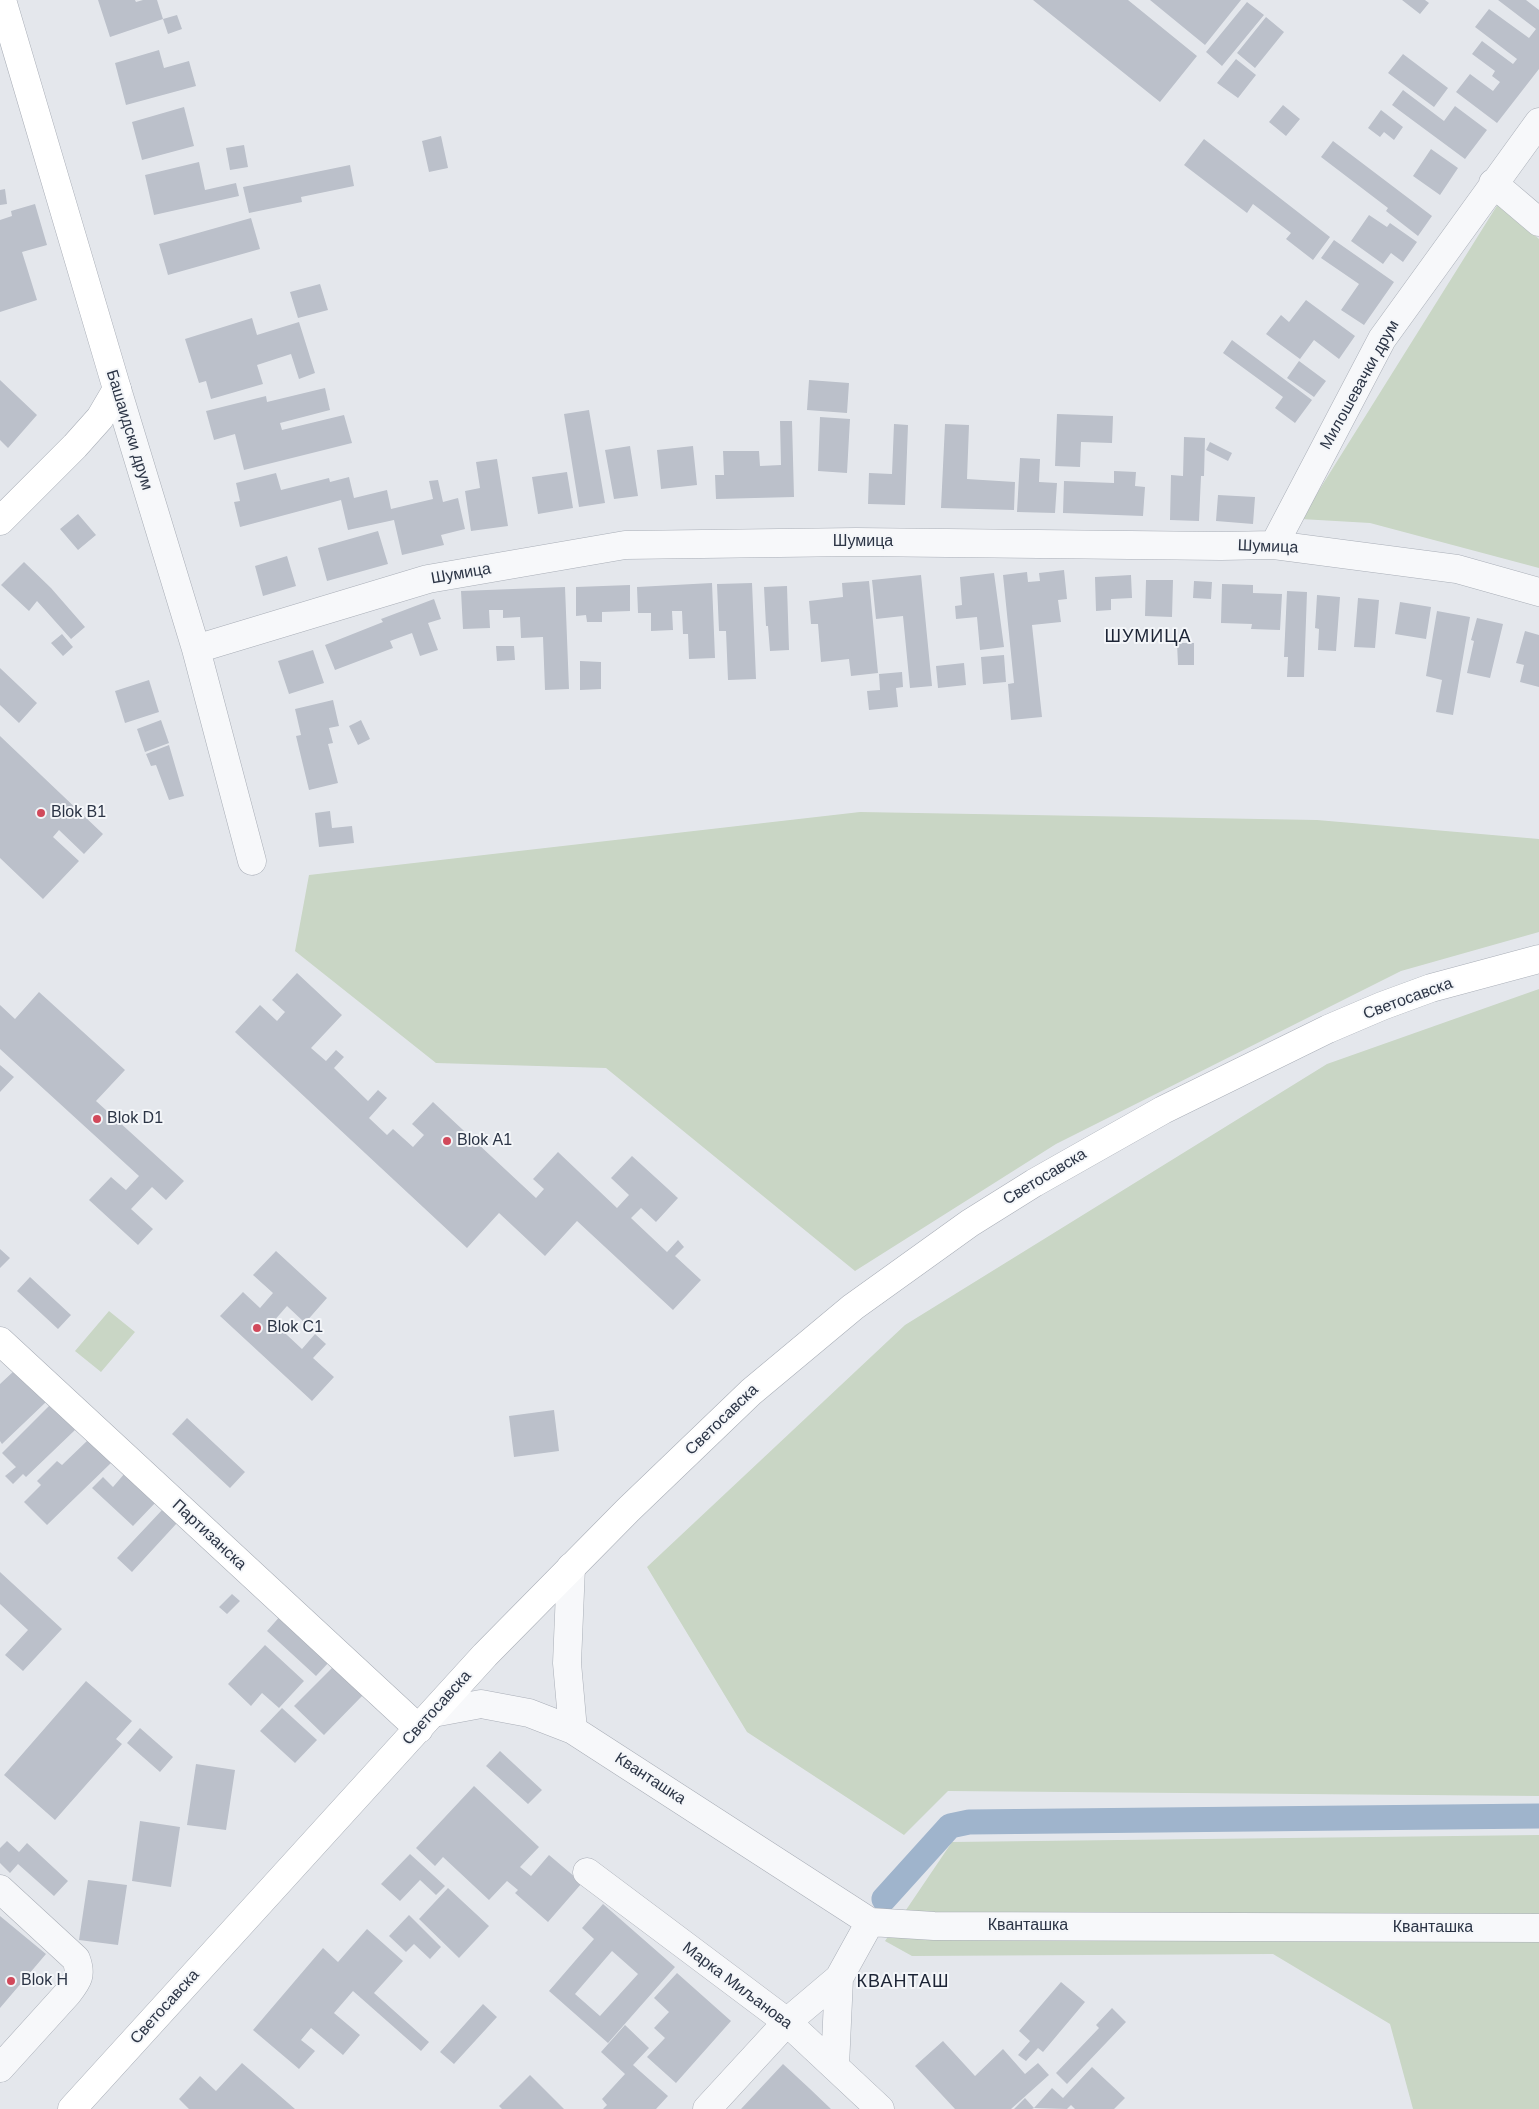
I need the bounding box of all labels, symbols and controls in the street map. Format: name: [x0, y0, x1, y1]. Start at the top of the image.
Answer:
street label: Милошевачки друм: [1316, 317, 1404, 453]
street label: Башаидски друм: [102, 368, 156, 492]
street label: Шумица: [833, 532, 893, 552]
street label: Шумица: [1237, 536, 1299, 558]
street label: Шумица: [430, 559, 492, 589]
district label: ШУМИЦА: [1104, 626, 1192, 648]
place label: Blok B1: [51, 803, 106, 823]
marker: Blok B1: [35, 807, 47, 819]
street label: Светосавска: [1361, 974, 1455, 1024]
place label: Blok D1: [107, 1109, 163, 1129]
marker: Blok D1: [91, 1113, 103, 1125]
place label: Blok A1: [457, 1131, 512, 1151]
marker: Blok A1: [441, 1135, 453, 1147]
street label: Светосавска: [1000, 1145, 1090, 1209]
place label: Blok C1: [267, 1318, 323, 1338]
marker: Blok C1: [251, 1322, 263, 1334]
street label: Светосавска: [682, 1381, 762, 1459]
street label: Партизанска: [168, 1496, 250, 1574]
street label: Светосавска: [398, 1667, 476, 1749]
street label: Кванташка: [611, 1749, 689, 1809]
street label: Кванташка: [988, 1916, 1068, 1936]
street label: Кванташка: [1393, 1918, 1473, 1938]
street label: Марка Миљанова: [678, 1938, 796, 2034]
street label: Светосавска: [126, 1966, 204, 2048]
place label: Blok H: [21, 1971, 68, 1991]
district label: КВАНТАШ: [856, 1971, 950, 1993]
marker: Blok H: [5, 1975, 17, 1987]

